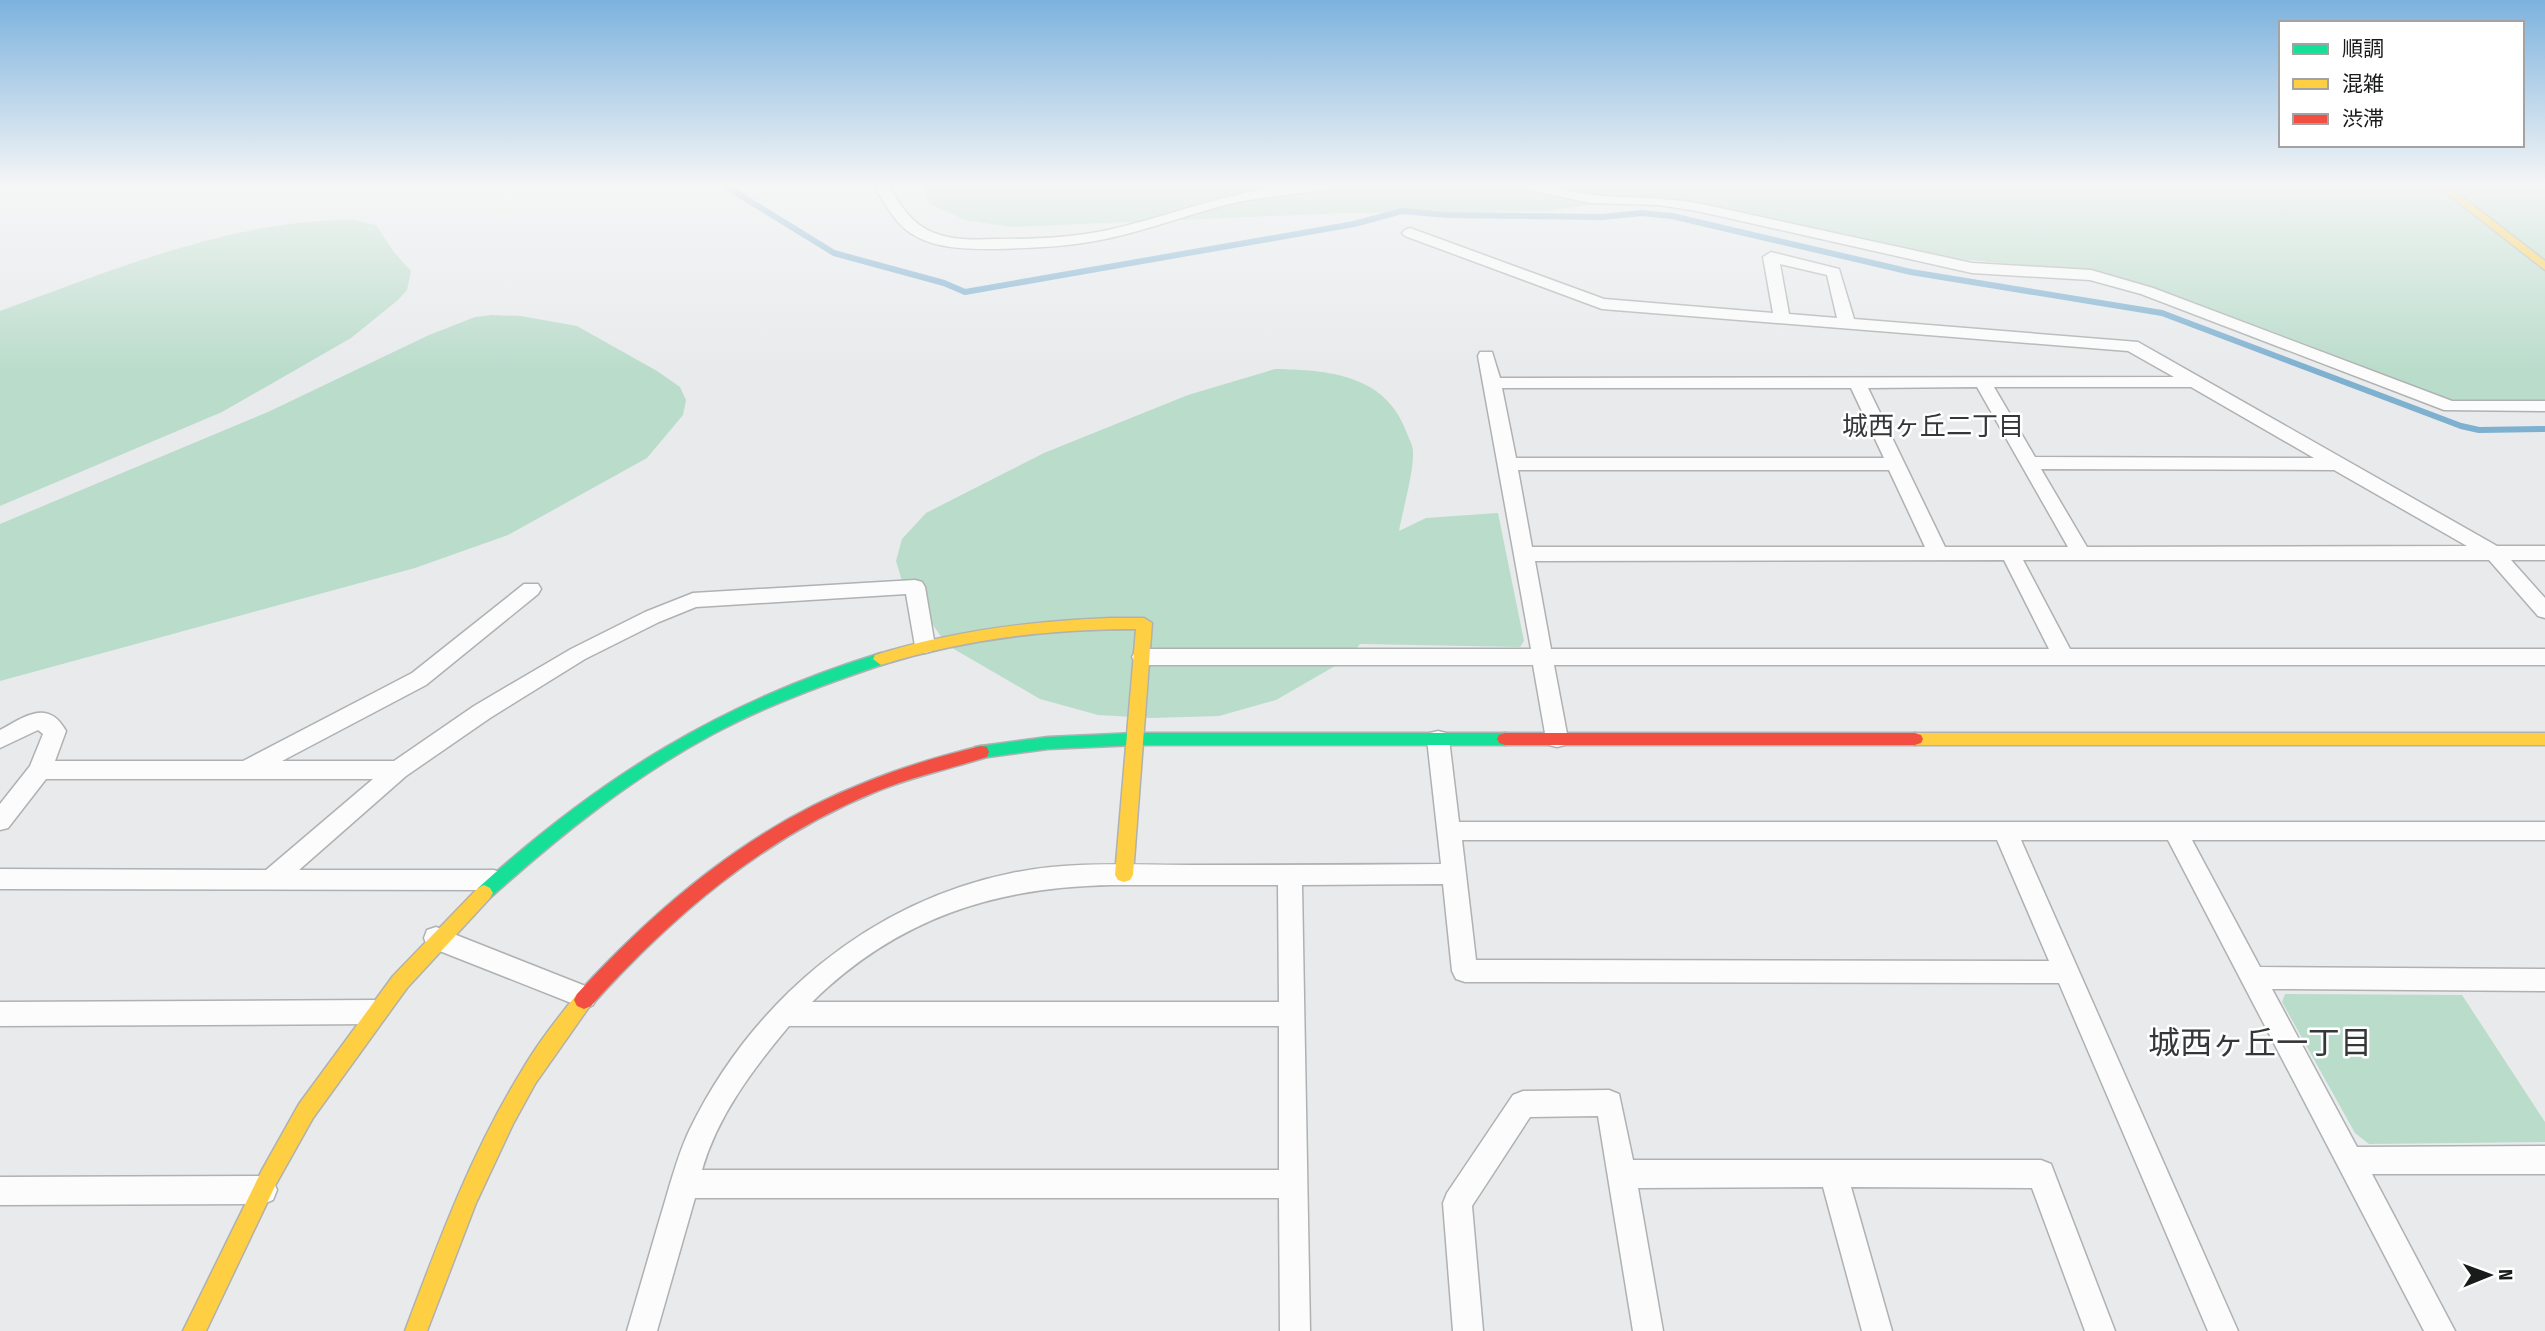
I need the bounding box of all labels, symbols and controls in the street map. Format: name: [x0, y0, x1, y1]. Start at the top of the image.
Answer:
legend: [2279, 21, 2524, 147]
text: 順調: [2342, 36, 2384, 62]
text: 混雑: [2342, 71, 2384, 97]
text: 渋滞: [2342, 106, 2384, 132]
district label: 城西ヶ丘二丁目: [1842, 411, 2024, 442]
district label: 城西ヶ丘一丁目: [2148, 1024, 2372, 1062]
north arrow: [2454, 1240, 2524, 1310]
text: N: [2494, 1269, 2517, 1281]

